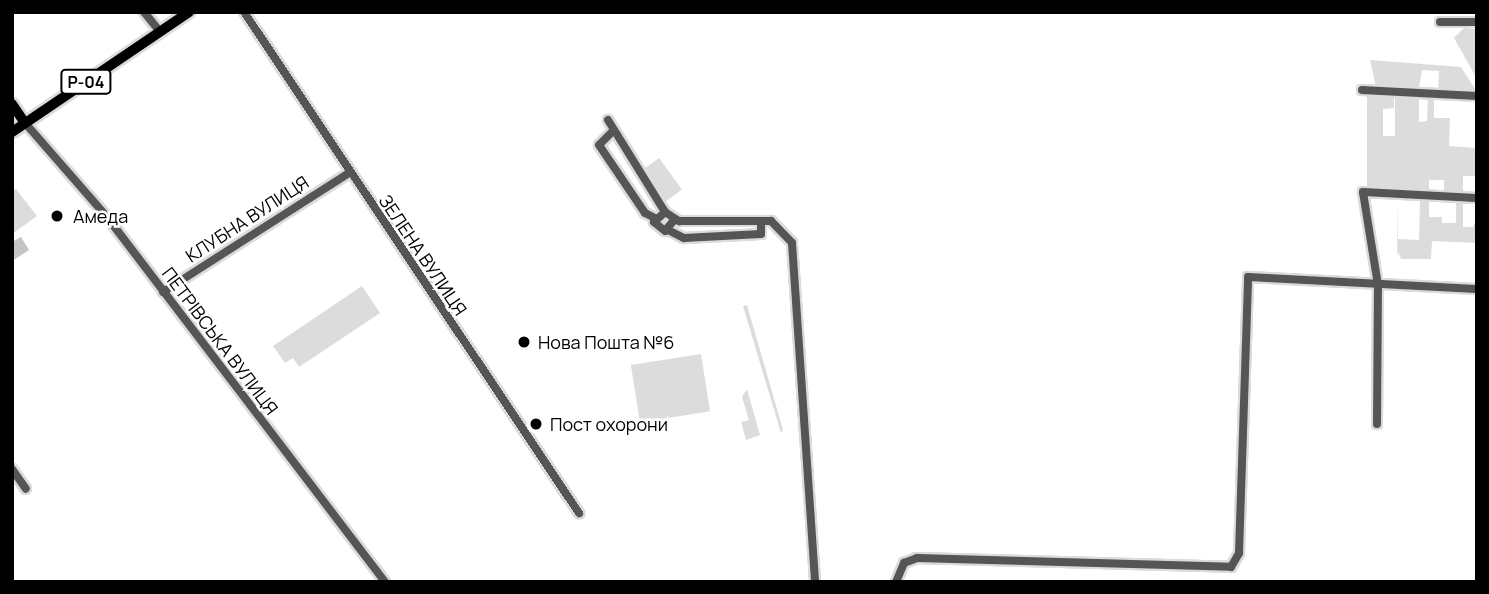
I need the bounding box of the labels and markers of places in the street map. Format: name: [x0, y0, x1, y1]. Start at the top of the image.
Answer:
place label: Амеда: [73, 205, 128, 227]
marker: Амеда: [47, 206, 67, 226]
place label: Нова Пошта №6: [538, 331, 674, 353]
marker: Нова Пошта №6: [516, 334, 532, 350]
place label: Пост охорони: [550, 413, 668, 435]
marker: Пост охорони: [528, 416, 544, 432]

